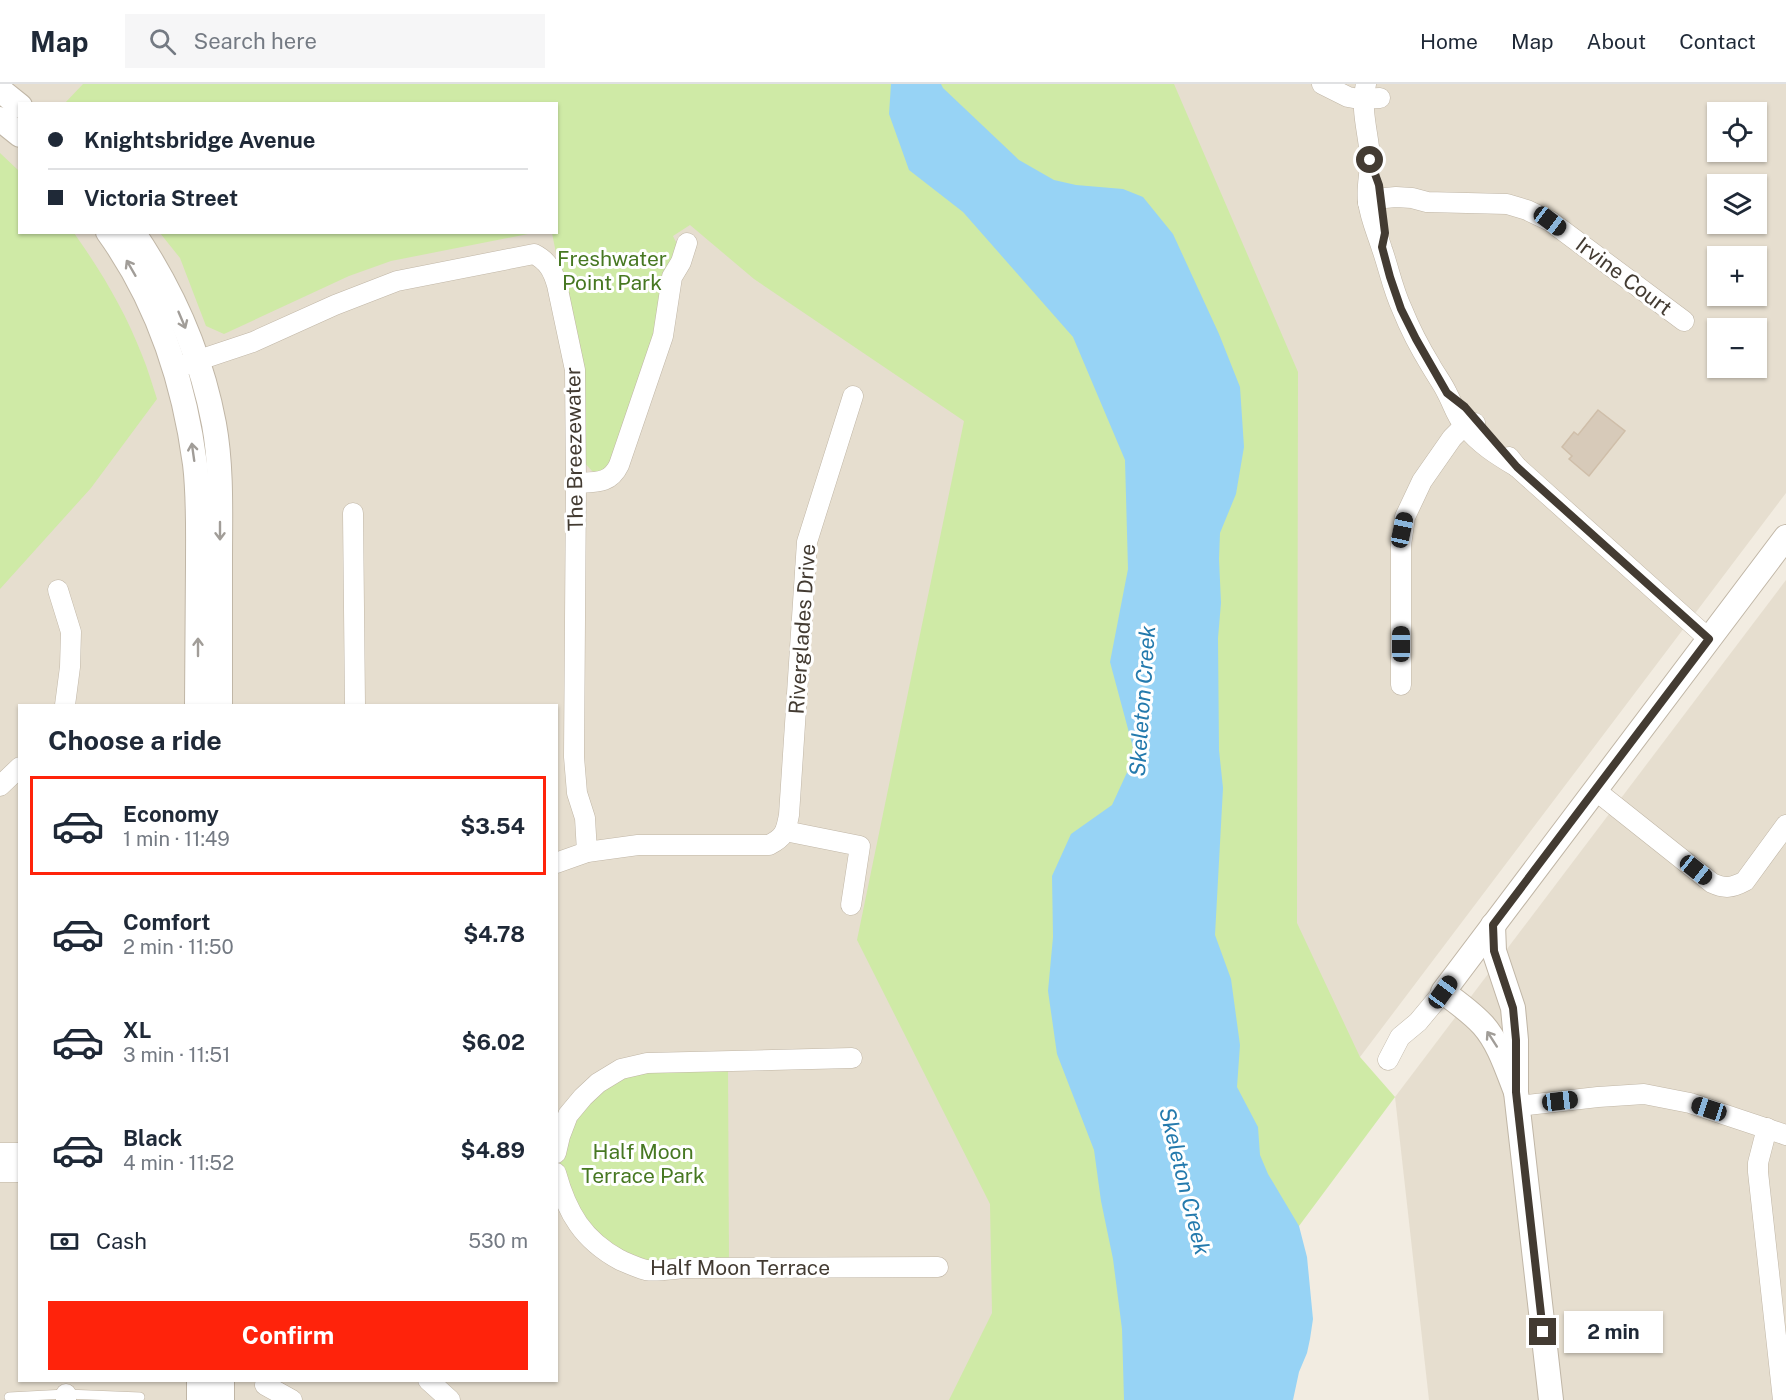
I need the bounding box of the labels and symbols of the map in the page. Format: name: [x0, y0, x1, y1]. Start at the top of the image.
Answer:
route start: [1356, 146, 1383, 173]
car: [1530, 203, 1570, 239]
street label: Irvine Court: [1571, 232, 1677, 320]
park label: Freshwater Point Park: [557, 246, 667, 295]
one-way arrow: [124, 260, 136, 277]
one-way arrow: [177, 311, 188, 329]
street label: The Breezewater: [560, 367, 588, 531]
one-way arrow: [188, 442, 199, 462]
car: [1389, 511, 1415, 549]
one-way arrow: [214, 520, 226, 540]
street label: Riverglades Drive: [784, 543, 820, 715]
water label: Skeleton Creek: [1124, 624, 1160, 777]
car: [1392, 626, 1410, 662]
one-way arrow: [192, 637, 203, 657]
car: [1676, 852, 1716, 888]
car: [1425, 972, 1461, 1012]
one-way arrow: [1486, 1031, 1498, 1047]
car: [1541, 1090, 1579, 1112]
car: [1689, 1095, 1729, 1123]
water label: Skeleton Creek: [1154, 1104, 1216, 1258]
park label: Half Moon Terrace Park: [581, 1139, 705, 1188]
street label: Half Moon Terrace: [650, 1255, 830, 1280]
callout: 2 min: [1564, 1311, 1663, 1353]
route end: [1529, 1318, 1556, 1345]

